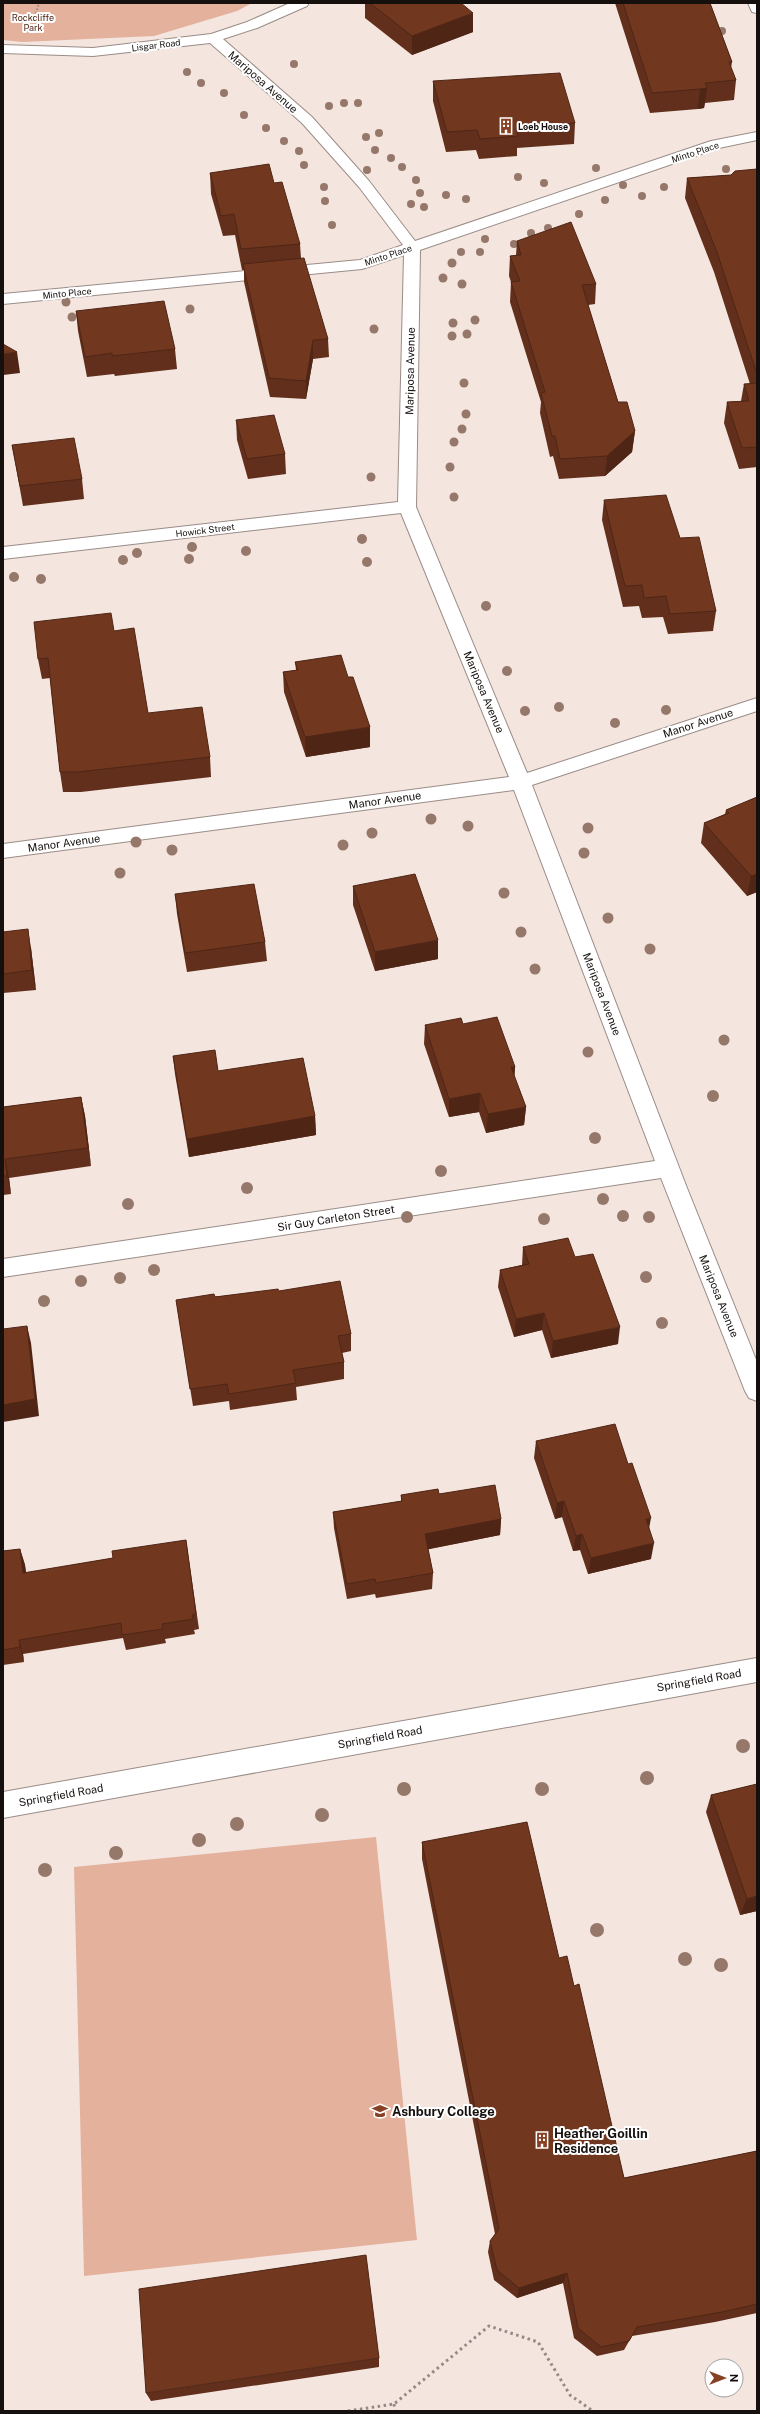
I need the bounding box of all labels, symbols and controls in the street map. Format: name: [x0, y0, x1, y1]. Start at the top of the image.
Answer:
park label: Rockcliffe Park: [12, 12, 54, 33]
street label: Lisgar Road: [131, 37, 181, 53]
street label: Mariposa Avenue: [226, 49, 300, 115]
building icon: Loeb House: [497, 117, 515, 135]
place label: Loeb House: [518, 121, 568, 132]
street label: Minto Place: [670, 139, 720, 165]
street label: Minto Place: [363, 242, 413, 268]
street label: Minto Place: [42, 285, 92, 301]
street label: Mariposa Avenue: [403, 327, 417, 415]
street label: Howick Street: [175, 521, 236, 539]
street label: Mariposa Avenue: [461, 649, 507, 735]
street label: Manor Avenue: [661, 706, 735, 740]
street label: Manor Avenue: [348, 789, 422, 811]
street label: Manor Avenue: [27, 832, 101, 854]
street label: Mariposa Avenue: [581, 951, 623, 1037]
street label: Sir Guy Carleton Street: [277, 1203, 395, 1233]
street label: Mariposa Avenue: [697, 1253, 741, 1339]
street label: Springfield Road: [656, 1667, 742, 1693]
street label: Springfield Road: [337, 1724, 423, 1750]
street label: Springfield Road: [18, 1782, 104, 1808]
school or university icon: Ashbury College: [371, 2102, 389, 2120]
place label: Ashbury College: [392, 2104, 495, 2119]
place label: Heather Goillin Residence: [554, 2126, 648, 2156]
building icon: Heather Goillin Residence: [533, 2131, 551, 2149]
north arrow: [704, 2358, 744, 2398]
text: N: [728, 2374, 740, 2382]

